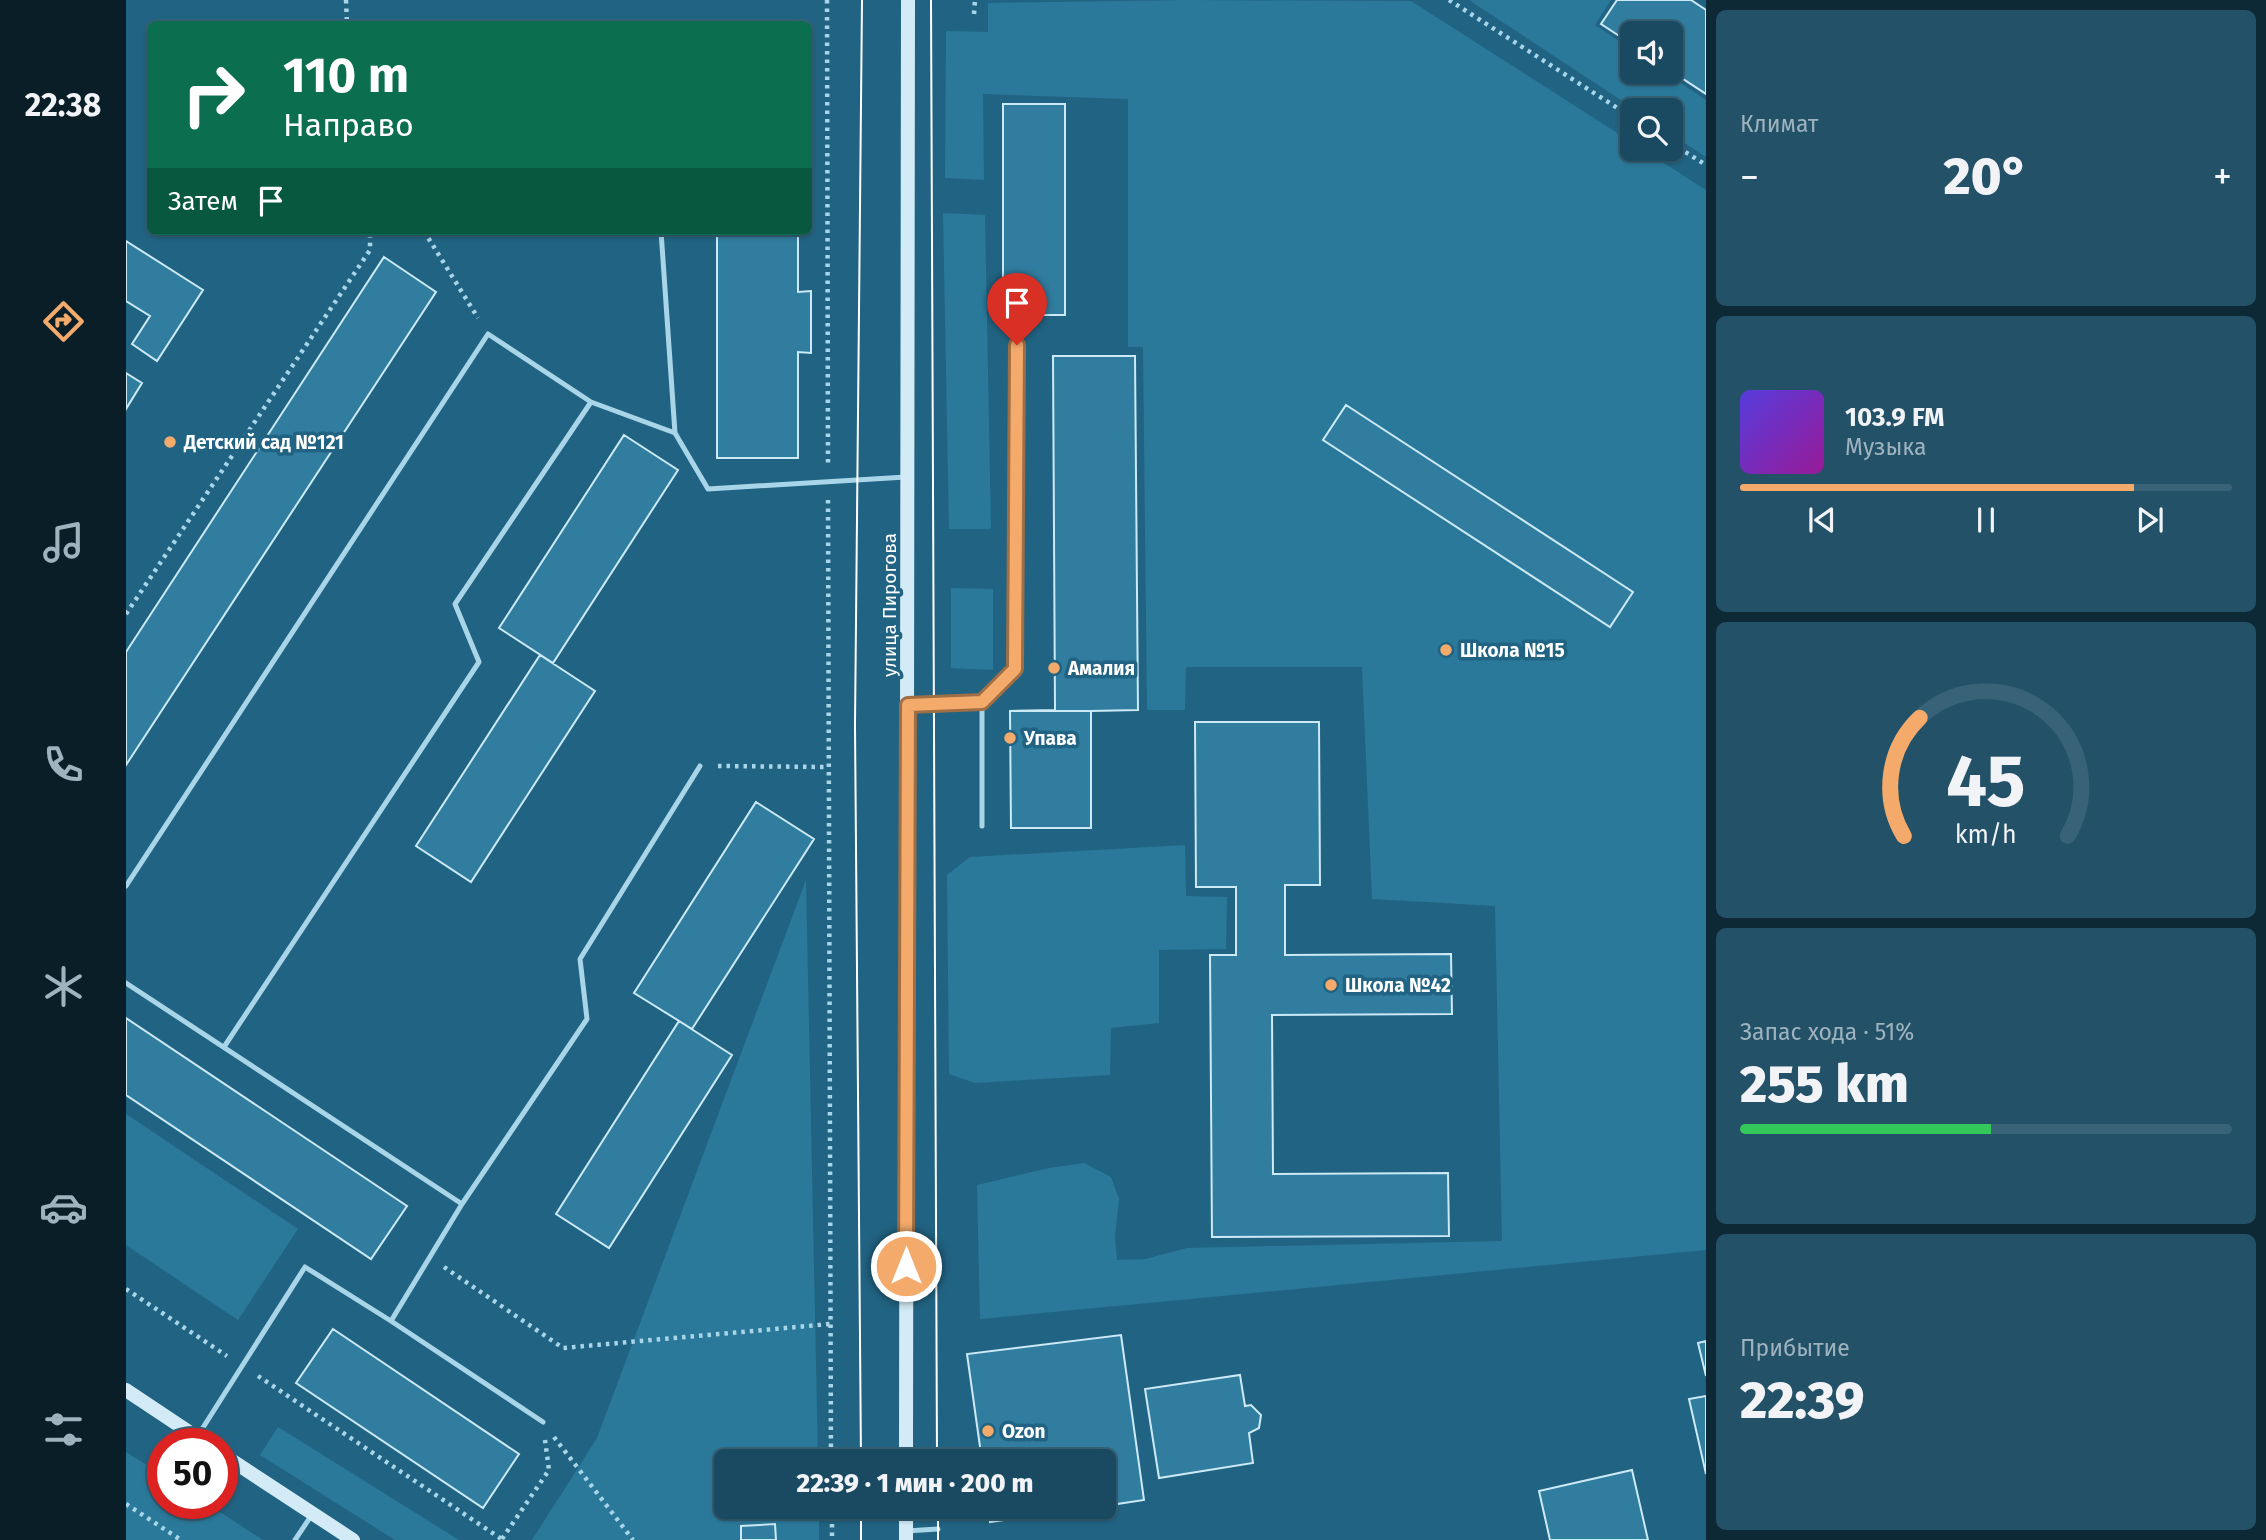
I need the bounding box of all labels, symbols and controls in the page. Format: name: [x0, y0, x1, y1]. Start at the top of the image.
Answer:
map controls: [1620, 21, 1683, 161]
button: sound: [1620, 21, 1683, 84]
text: 110 m: [283, 46, 409, 105]
icon: right: [168, 49, 259, 140]
text: 22:38: [25, 86, 101, 124]
button: search: [1620, 98, 1683, 161]
text: Направо: [283, 106, 414, 144]
text: Климат: [1740, 110, 1818, 138]
text: 20°: [1943, 145, 2029, 208]
text: −: [1740, 154, 1759, 200]
text: +: [2213, 154, 2232, 200]
icon: arrive: [252, 182, 290, 220]
text: Затем: [168, 186, 238, 217]
pin: [987, 273, 1047, 345]
icon: arrive: [998, 284, 1036, 322]
icon: directions: [39, 297, 88, 346]
text: 103.9 FM: [1845, 402, 1944, 433]
place label: Детский сад №121: [183, 431, 344, 454]
text: Музыка: [1845, 433, 1926, 461]
marker: Детский сад №121: [162, 434, 178, 450]
icon: previous: [1803, 501, 1841, 539]
icon: pause: [1967, 501, 2005, 539]
icon: next: [2131, 501, 2169, 539]
icon: music: [39, 518, 88, 567]
street label: улица Пирогова: [878, 533, 901, 677]
place label: Школа №15: [1460, 639, 1565, 662]
marker: Школа №15: [1438, 642, 1454, 658]
place label: Амалия: [1067, 657, 1135, 680]
marker: Амалия: [1046, 660, 1062, 676]
place label: Упава: [1023, 727, 1077, 750]
marker: Упава: [1002, 730, 1018, 746]
text: 45: [1946, 738, 2026, 825]
icon: phone: [39, 740, 88, 789]
text: km/h: [1955, 820, 2017, 850]
icon: climate: [39, 962, 88, 1011]
place label: Школа №42: [1345, 974, 1451, 997]
marker: Школа №42: [1323, 977, 1339, 993]
text: Запас хода · 51%: [1740, 1018, 1914, 1046]
text: 255 km: [1740, 1053, 1909, 1116]
icon: car: [39, 1183, 88, 1232]
position arrow: [869, 1229, 943, 1303]
text: Прибытие: [1740, 1334, 1850, 1362]
text: 22:39: [1740, 1369, 1864, 1432]
icon: filters: [39, 1405, 88, 1454]
place label: Ozon: [1002, 1420, 1046, 1443]
marker: Ozon: [980, 1423, 996, 1439]
speed limit sign: 50: [147, 1428, 238, 1519]
text: 22:39 · 1 мин · 200 m: [797, 1468, 1033, 1499]

